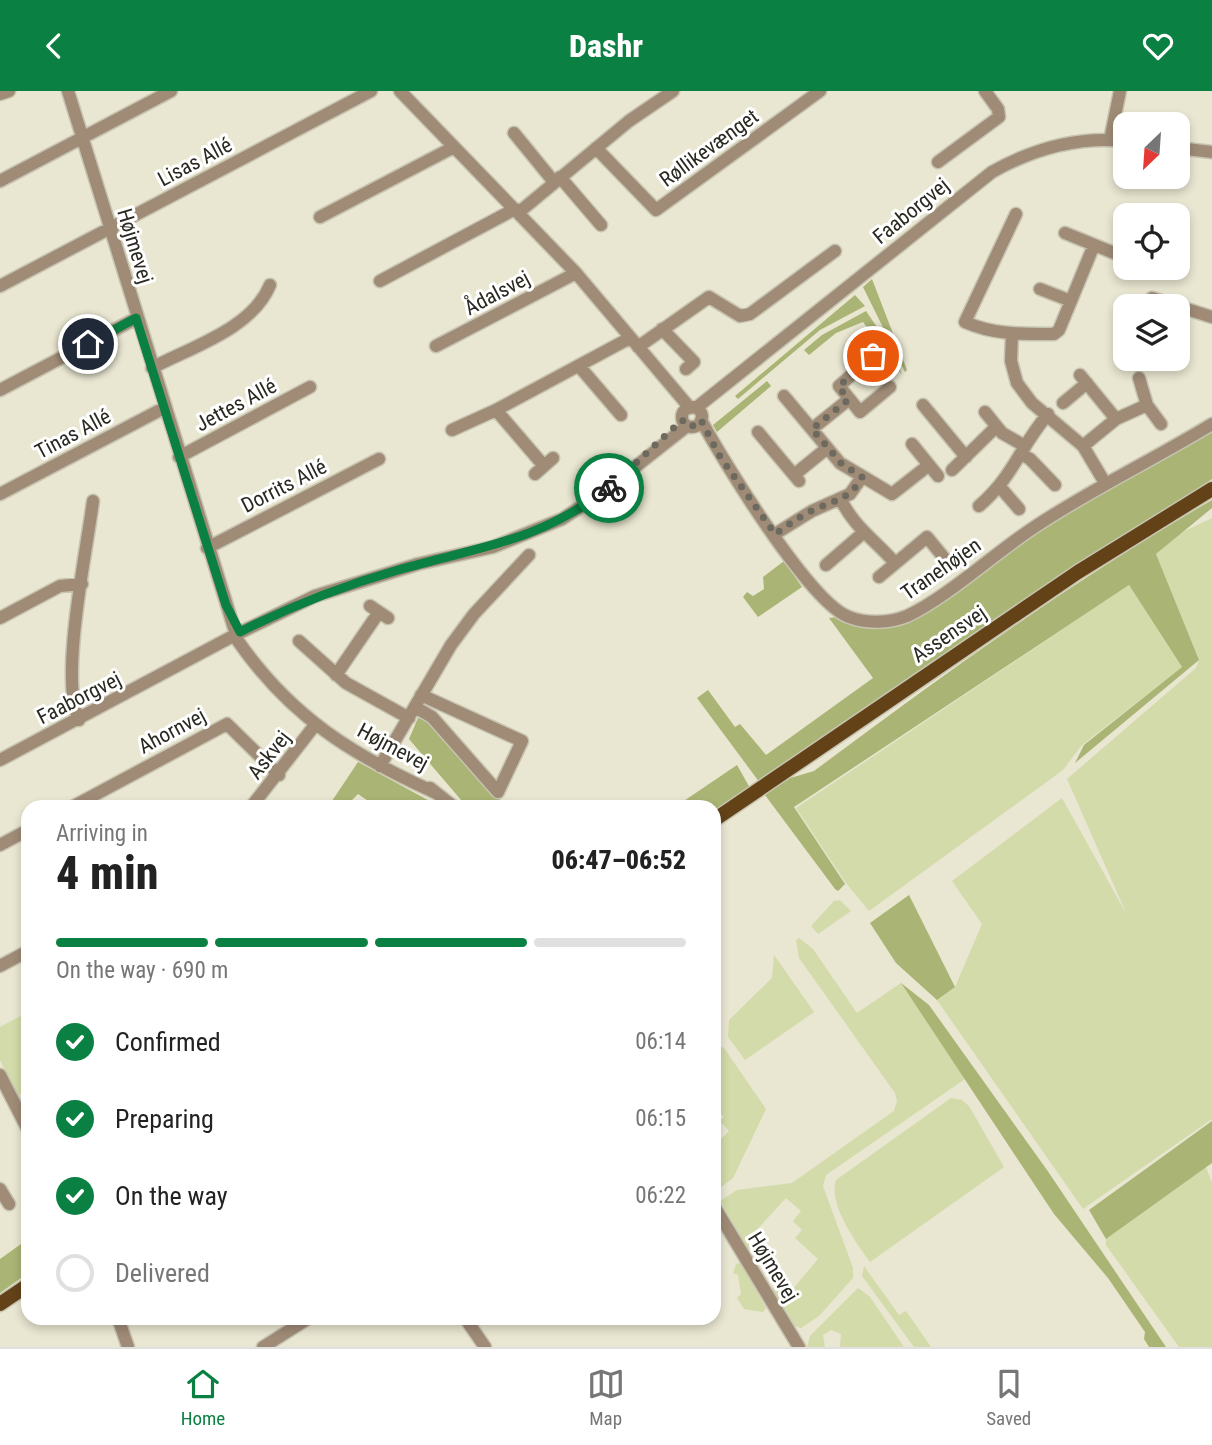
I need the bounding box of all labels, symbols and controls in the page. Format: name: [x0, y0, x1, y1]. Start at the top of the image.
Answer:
icon: back: [35, 27, 73, 65]
text: Dashr: [569, 27, 643, 65]
icon: heart: [1139, 27, 1177, 65]
street label: Røllikevænget: [655, 104, 763, 192]
north arrow: [1113, 112, 1190, 189]
map controls: [1113, 112, 1190, 371]
street label: Lisas Allé: [154, 132, 236, 191]
street label: Faaborgvej: [868, 173, 954, 249]
button: locate: [1113, 203, 1190, 280]
street label: Højmevej: [112, 206, 158, 286]
street label: Ådalsvej: [460, 266, 534, 320]
button: layers: [1113, 294, 1190, 371]
pin: [58, 314, 118, 374]
icon: home: [69, 325, 107, 363]
pin: [843, 326, 903, 386]
icon: bag: [854, 337, 892, 375]
street label: Jettes Allé: [191, 374, 281, 436]
street label: Tinas Allé: [31, 404, 115, 464]
courier: [574, 453, 644, 523]
street label: Dorrits Allé: [237, 454, 331, 518]
icon: bike: [590, 469, 628, 507]
street label: Tranehøjen: [897, 533, 985, 605]
street label: Assensvej: [907, 600, 991, 668]
street label: Faaborgvej: [33, 667, 125, 729]
street label: Ahornvej: [134, 703, 210, 759]
street label: Højmevej: [353, 718, 433, 776]
street label: Askvej: [243, 726, 295, 784]
text: Arriving in: [56, 820, 148, 847]
text: 06:47–06:52: [552, 845, 686, 875]
text: 4 min: [56, 846, 159, 900]
text: On the way · 690 m: [56, 957, 228, 984]
icon: check: [56, 1023, 94, 1061]
text: Confirmed: [115, 1027, 221, 1057]
text: 06:14: [635, 1028, 686, 1055]
icon: check: [56, 1100, 94, 1138]
text: Preparing: [115, 1104, 214, 1134]
text: 06:15: [635, 1105, 686, 1132]
icon: check: [56, 1177, 94, 1215]
text: On the way: [115, 1181, 228, 1211]
text: 06:22: [635, 1182, 686, 1209]
street label: Højmevej: [743, 1228, 803, 1306]
text: Delivered: [115, 1258, 210, 1288]
tab: Home: [181, 1365, 225, 1430]
tab: Map: [587, 1365, 625, 1430]
tab: Saved: [986, 1365, 1031, 1430]

